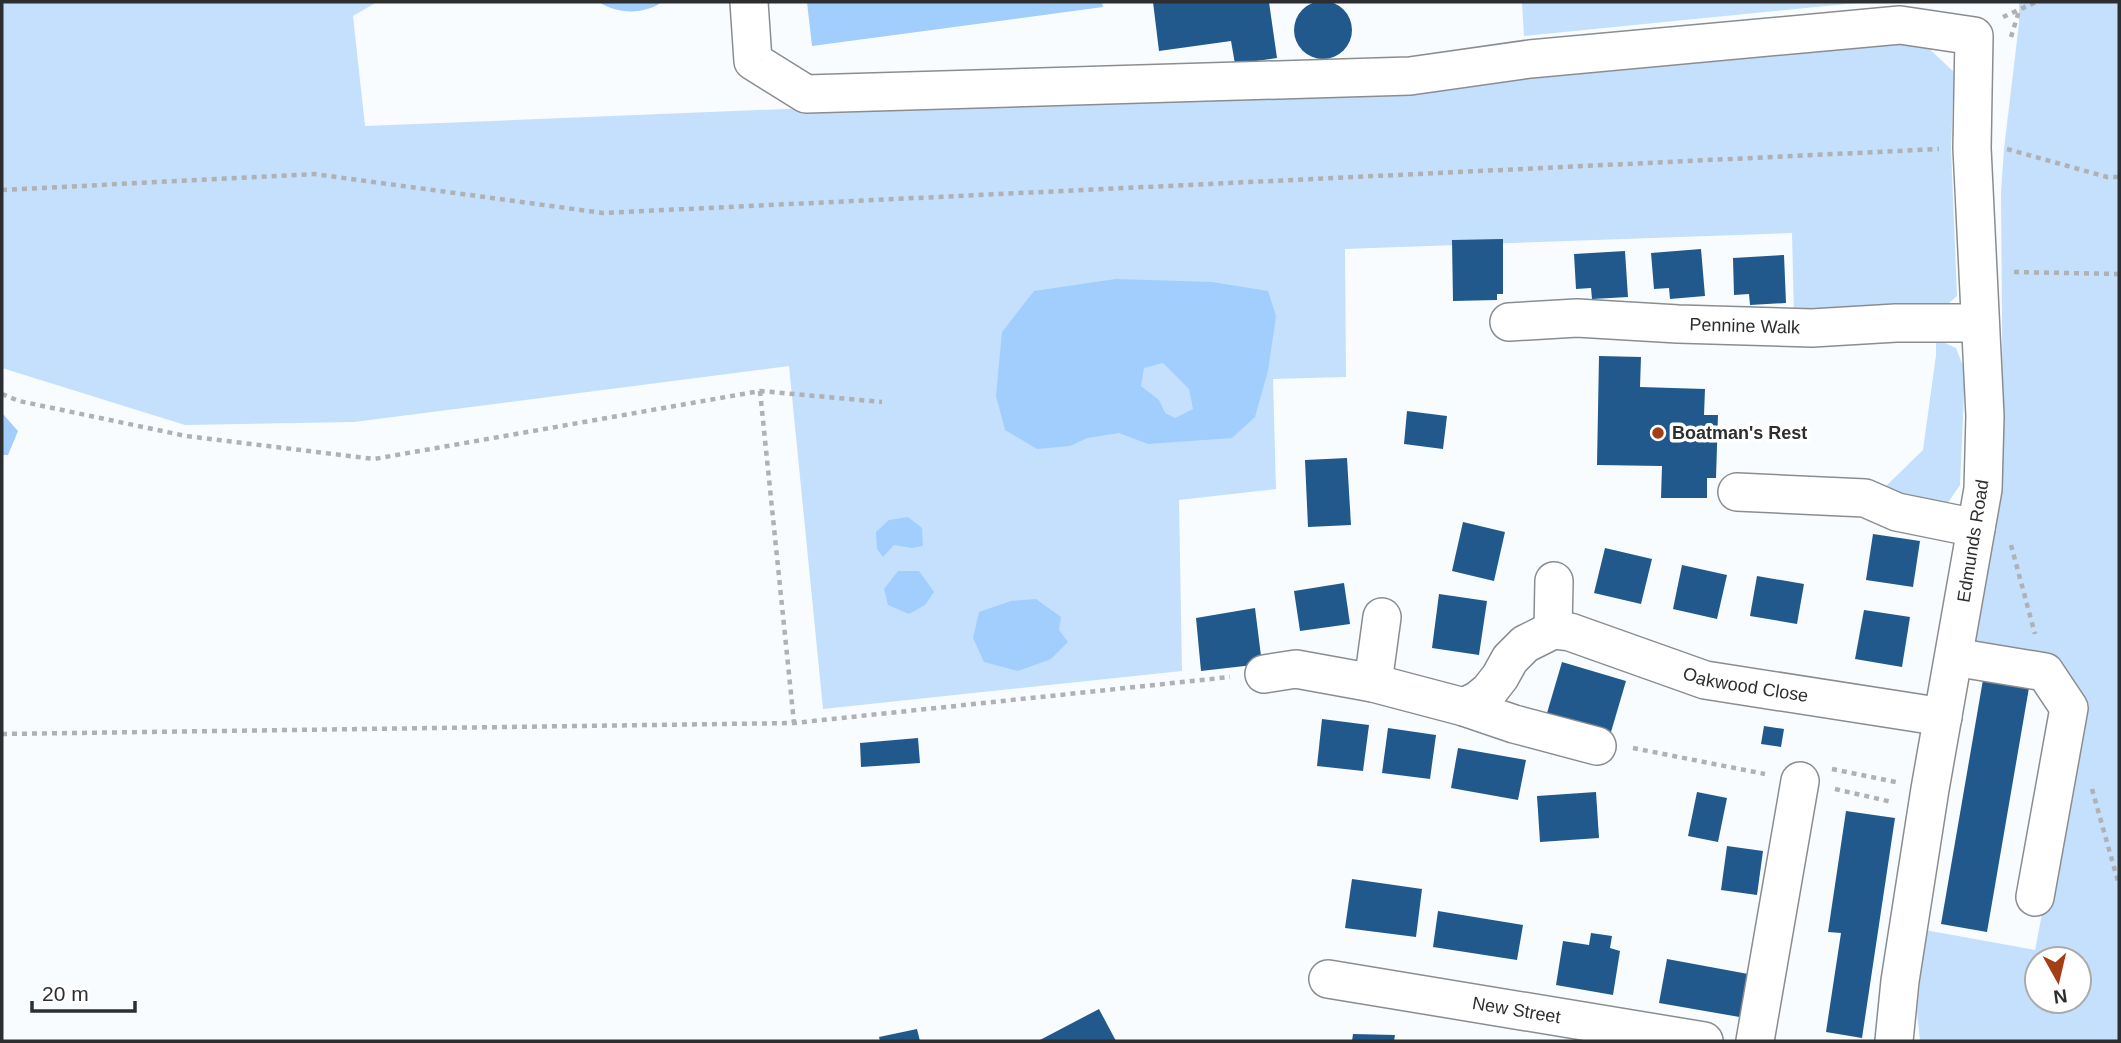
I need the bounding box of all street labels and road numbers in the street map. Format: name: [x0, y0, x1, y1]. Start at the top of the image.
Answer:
street label: Pennine Walk: [1689, 314, 1801, 338]
street label: Edmunds Road: [1953, 478, 1993, 604]
street label: Oakwood Close: [1680, 663, 1810, 706]
street label: New Street: [1471, 993, 1562, 1027]

